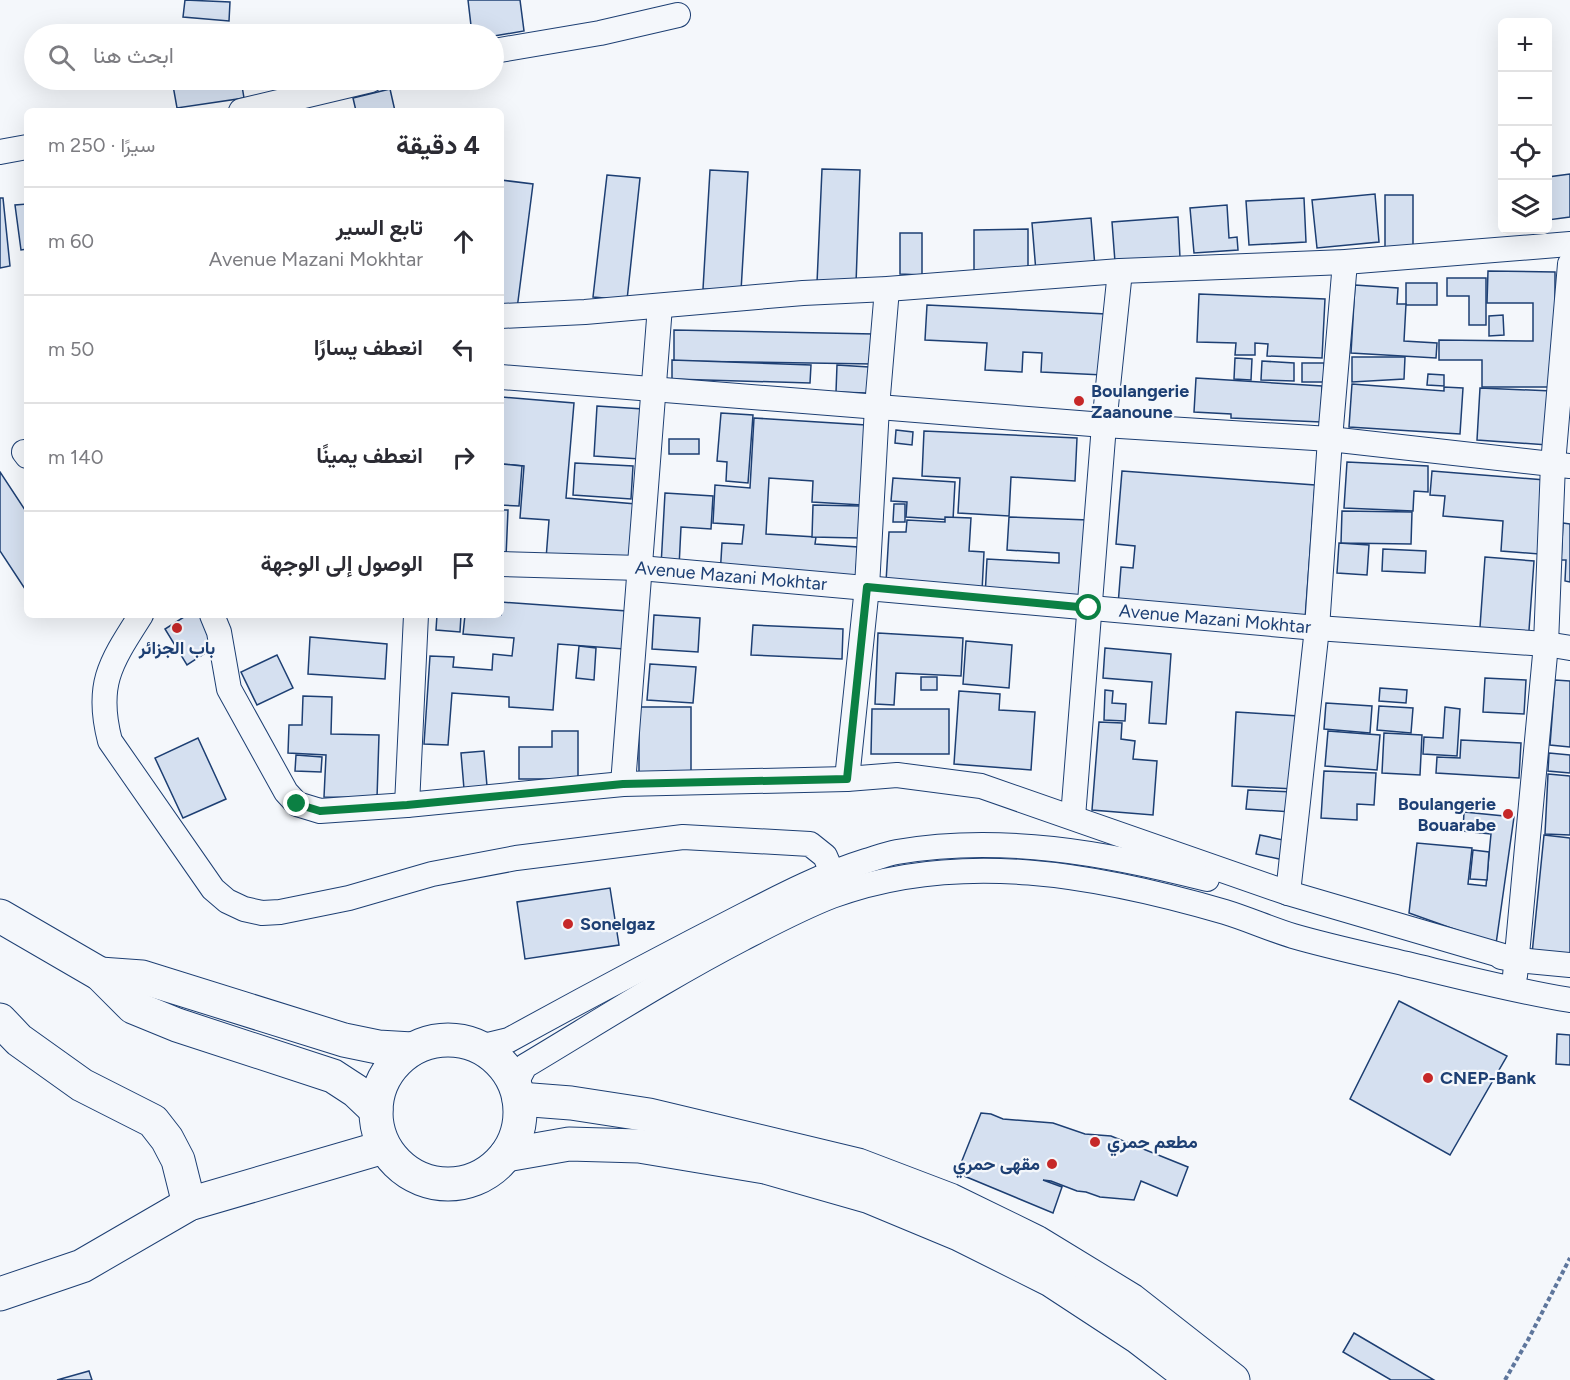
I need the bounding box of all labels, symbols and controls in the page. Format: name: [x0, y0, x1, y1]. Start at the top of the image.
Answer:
map controls: [1498, 18, 1552, 234]
button: +: [1498, 18, 1552, 72]
search box: [24, 24, 504, 90]
icon: search: [45, 41, 78, 74]
text: ابحث هنا: [93, 42, 174, 69]
button: −: [1498, 72, 1552, 126]
button: locate: [1498, 126, 1552, 180]
text: 4 دقيقة: [396, 129, 480, 161]
text: سيرًا · 250 m: [48, 133, 155, 157]
button: layers: [1498, 180, 1552, 234]
text: تابع السير: [336, 214, 423, 241]
icon: ahead: [447, 225, 480, 258]
text: 60 m: [48, 229, 94, 253]
text: Avenue Mazani Mokhtar: [209, 247, 423, 271]
icon: left: [447, 333, 480, 366]
text: انعطف يسارًا: [314, 334, 423, 361]
text: 50 m: [48, 337, 94, 361]
place label: Boulangerie Zaanoune: [1091, 380, 1189, 423]
marker: Boulangerie Zaanoune: [1072, 394, 1086, 408]
icon: right: [447, 441, 480, 474]
text: انعطف يمينًا: [316, 442, 423, 469]
text: 140 m: [48, 445, 103, 469]
icon: arrive: [447, 549, 480, 582]
text: الوصول إلى الوجهة: [260, 550, 423, 577]
street label: Avenue Mazani Mokhtar: [634, 557, 828, 595]
route start: [1075, 594, 1101, 620]
street label: Avenue Mazani Mokhtar: [1118, 600, 1312, 638]
marker: باب الجزائر: [170, 621, 184, 635]
place label: باب الجزائر: [138, 637, 215, 659]
route end: [283, 790, 309, 816]
place label: Boulangerie Bouarabe: [1398, 793, 1496, 836]
marker: Boulangerie Bouarabe: [1501, 807, 1515, 821]
place label: Sonelgaz: [580, 913, 655, 935]
marker: Sonelgaz: [561, 917, 575, 931]
place label: CNEP-Bank: [1440, 1067, 1537, 1089]
marker: CNEP-Bank: [1421, 1071, 1435, 1085]
place label: مطعم حمري: [1107, 1131, 1198, 1157]
marker: مطعم حمري: [1088, 1135, 1102, 1149]
place label: مقهى حمري: [953, 1153, 1040, 1179]
marker: مقهى حمري: [1045, 1157, 1059, 1171]

